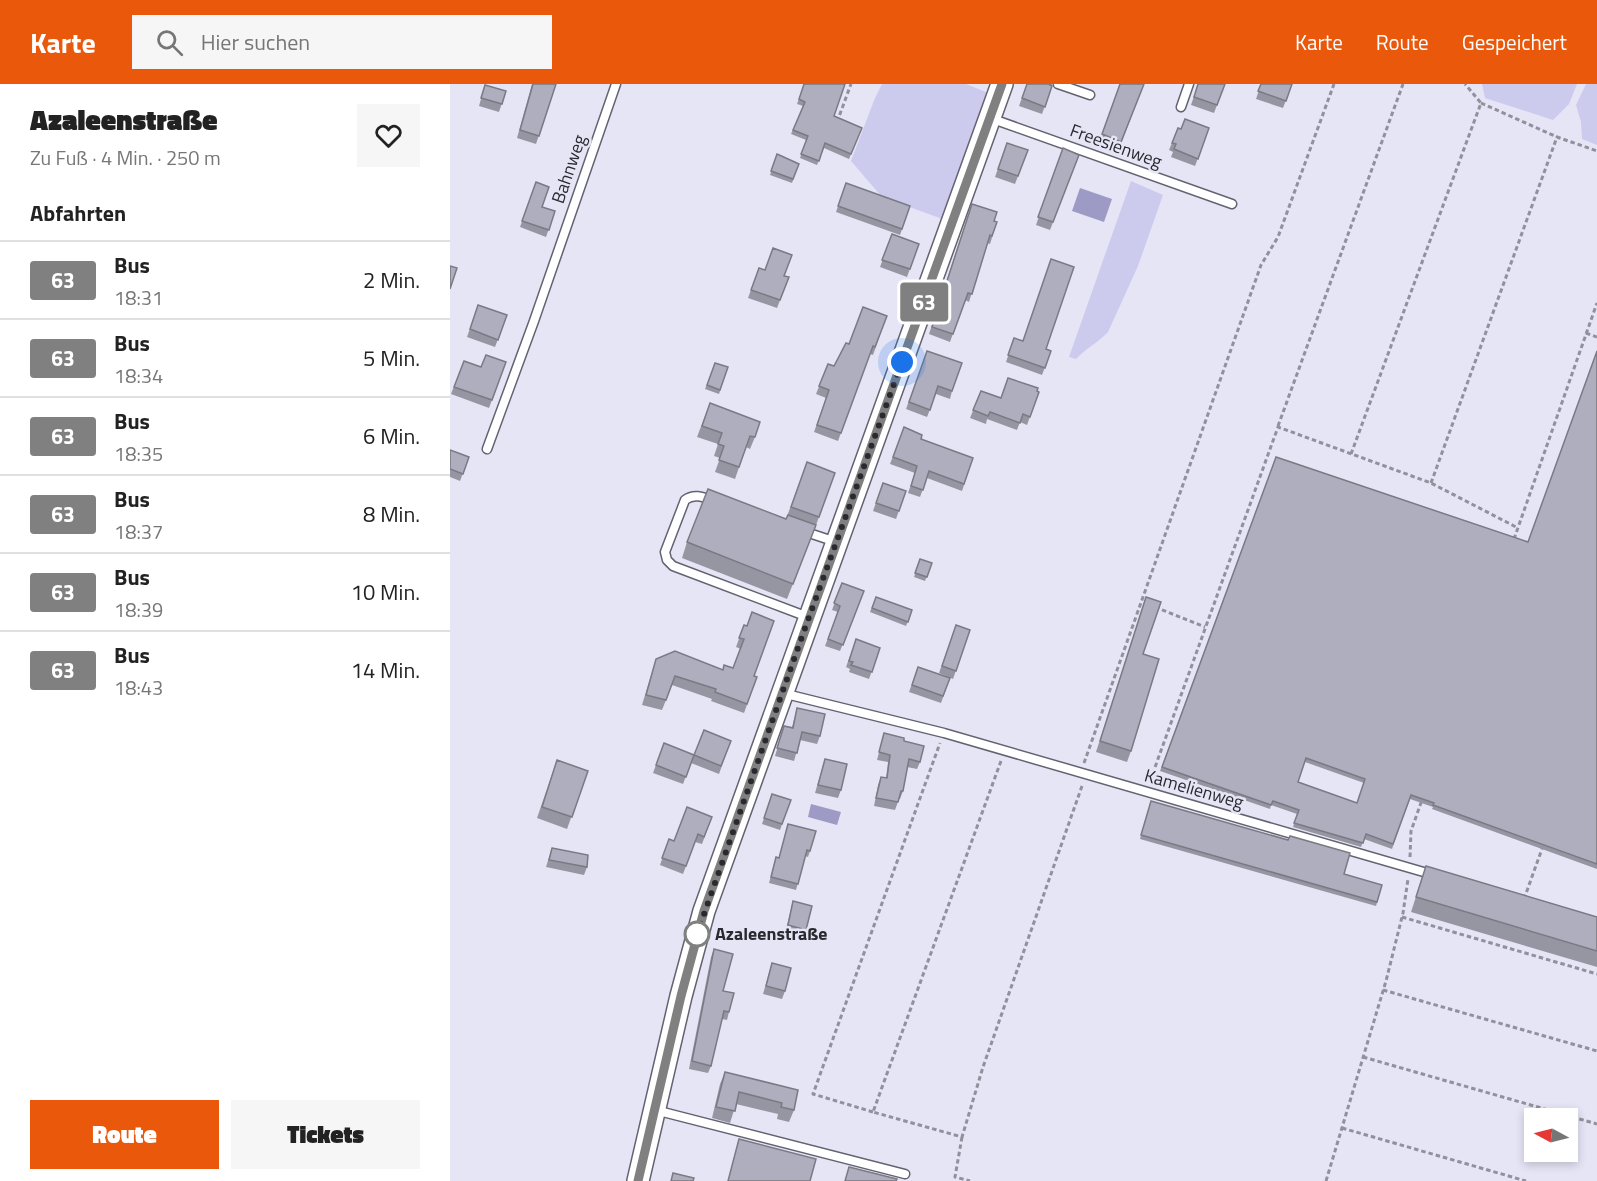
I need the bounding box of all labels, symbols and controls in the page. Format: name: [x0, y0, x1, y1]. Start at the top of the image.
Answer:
search box: [132, 15, 552, 69]
text: Karte: [30, 21, 96, 64]
text: Hier suchen: [201, 25, 310, 59]
icon: search: [153, 26, 186, 59]
text: Karte: [1295, 26, 1343, 58]
text: Route: [1376, 26, 1429, 58]
text: Gespeichert: [1462, 26, 1567, 58]
text: Azaleenstraße: [30, 98, 217, 141]
button: heart: [357, 104, 420, 167]
street label: Freesienweg: [1066, 116, 1166, 175]
street label: Bahnweg: [544, 131, 593, 207]
text: Zu Fuß · 4 Min. · 250 m: [30, 142, 221, 173]
text: Abfahrten: [30, 196, 126, 230]
text: Bus: [114, 248, 150, 282]
text: 2 Min.: [363, 263, 420, 297]
text: 63: [51, 264, 75, 296]
text: 18:31: [114, 282, 163, 313]
line badge: 63: [897, 282, 951, 322]
text: 63: [912, 286, 936, 318]
text: Bus: [114, 326, 150, 360]
text: 5 Min.: [363, 341, 420, 375]
text: 63: [51, 342, 75, 374]
your location: [887, 347, 917, 377]
text: 18:34: [114, 360, 163, 391]
text: Bus: [114, 404, 150, 438]
text: 6 Min.: [363, 419, 420, 453]
text: 63: [51, 420, 75, 452]
text: 18:35: [114, 438, 163, 469]
text: Bus: [114, 482, 150, 516]
text: 8 Min.: [363, 497, 420, 531]
text: 63: [51, 498, 75, 530]
text: 18:37: [114, 516, 163, 547]
text: Bus: [114, 560, 150, 594]
text: 10 Min.: [351, 575, 420, 609]
text: 63: [51, 576, 75, 608]
text: 18:39: [114, 594, 163, 625]
text: Bus: [114, 638, 150, 672]
text: 14 Min.: [351, 653, 420, 687]
text: 63: [51, 654, 75, 686]
text: 18:43: [114, 672, 163, 703]
street label: Kamelienweg: [1141, 761, 1247, 816]
place label: Azaleenstraße: [715, 920, 828, 947]
marker: Azaleenstraße: [684, 921, 710, 947]
button: Route: [30, 1100, 219, 1169]
button: Tickets: [231, 1100, 420, 1169]
north arrow: [1524, 1108, 1578, 1162]
map controls: [1524, 1108, 1578, 1162]

